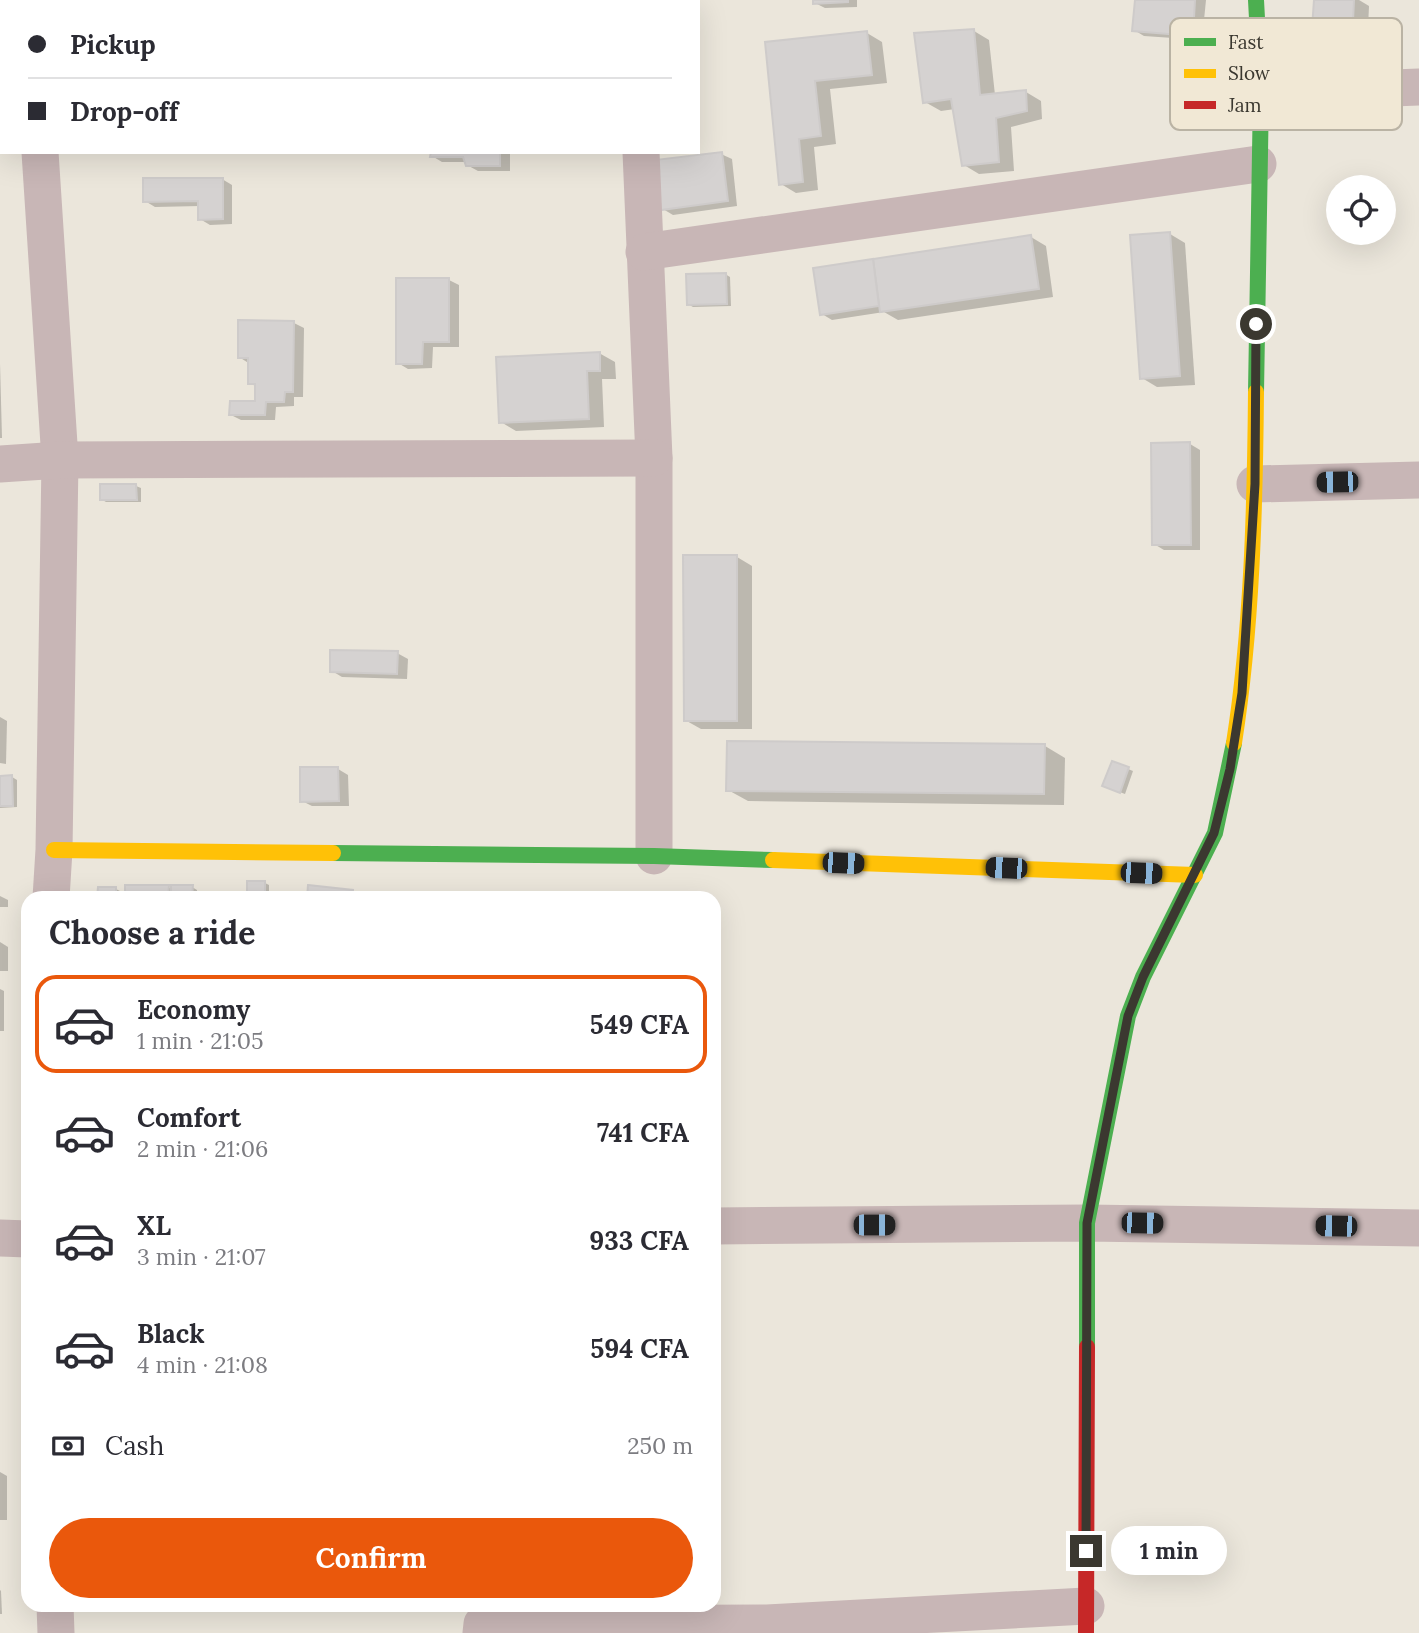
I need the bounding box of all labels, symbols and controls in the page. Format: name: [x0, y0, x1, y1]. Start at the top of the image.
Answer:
legend: [1170, 18, 1402, 130]
text: Pickup: [70, 28, 156, 61]
text: Fast: [1228, 30, 1264, 54]
text: Slow: [1228, 61, 1271, 85]
text: Jam: [1227, 93, 1262, 117]
text: Drop-off: [70, 95, 178, 128]
map controls: [1326, 175, 1396, 245]
button: locate: [1326, 175, 1396, 245]
route start: [1240, 308, 1272, 340]
car: [1316, 471, 1359, 493]
car: [822, 852, 865, 874]
car: [985, 857, 1028, 879]
car: [1120, 862, 1163, 884]
text: Choose a ride: [49, 912, 256, 953]
icon: car: [53, 993, 116, 1056]
text: Economy: [137, 993, 250, 1026]
text: 549 CFA: [590, 1008, 689, 1041]
text: 1 min · 21:05: [137, 1026, 264, 1055]
icon: car: [53, 1101, 116, 1164]
text: Comfort: [137, 1101, 241, 1134]
text: 741 CFA: [597, 1116, 689, 1149]
text: 2 min · 21:06: [137, 1134, 268, 1163]
icon: car: [53, 1209, 116, 1272]
text: XL: [137, 1209, 171, 1242]
car: [1121, 1212, 1164, 1234]
car: [854, 1215, 896, 1236]
car: [1315, 1215, 1358, 1237]
text: 933 CFA: [589, 1224, 689, 1257]
text: 3 min · 21:07: [137, 1242, 266, 1271]
icon: car: [53, 1317, 116, 1380]
text: Black: [137, 1317, 205, 1350]
text: 594 CFA: [590, 1332, 689, 1365]
text: 4 min · 21:08: [137, 1350, 268, 1379]
icon: cash: [49, 1427, 87, 1465]
text: Cash: [105, 1429, 164, 1462]
text: 250 m: [627, 1431, 693, 1460]
button: Confirm: [49, 1518, 693, 1598]
callout: 1 min: [1110, 1526, 1226, 1576]
route end: [1070, 1535, 1102, 1567]
text: 1 min: [1140, 1536, 1198, 1565]

